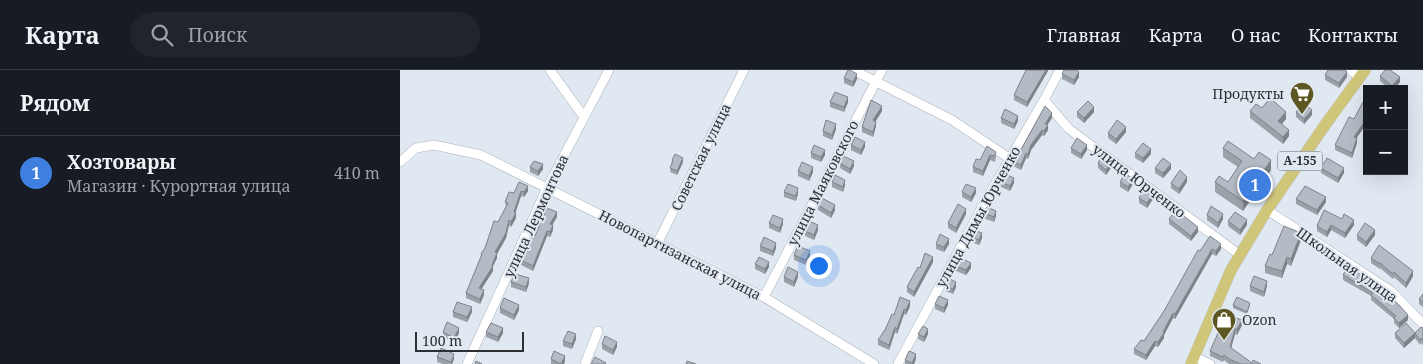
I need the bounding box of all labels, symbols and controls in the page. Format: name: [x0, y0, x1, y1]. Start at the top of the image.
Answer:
search box: [130, 12, 480, 57]
text: Карта: [25, 18, 100, 51]
icon: search: [148, 21, 176, 49]
text: Поиск: [188, 22, 247, 48]
text: Главная: [1047, 23, 1121, 47]
text: Карта: [1149, 23, 1203, 47]
text: О нас: [1231, 23, 1280, 47]
text: Контакты: [1308, 23, 1398, 47]
supermarket icon: Продукты: [1289, 81, 1315, 115]
place label: Продукты: [1212, 84, 1284, 103]
map controls: [1363, 85, 1408, 175]
button: +: [1363, 85, 1408, 130]
text: Рядом: [20, 89, 90, 117]
street label: Советская улица: [666, 100, 735, 214]
street label: улица Маяковского: [783, 117, 862, 249]
button: −: [1363, 130, 1408, 175]
street label: улица Юрченко: [1089, 139, 1190, 222]
street label: улица Димы Юрченко: [931, 143, 1024, 291]
text: Хозтовары: [67, 149, 176, 175]
street label: улица Лермонтова: [499, 151, 572, 280]
road number: А-155: [1278, 152, 1322, 170]
text: 1: [31, 162, 41, 184]
text: 410 m: [334, 162, 380, 184]
pin: 1: [1239, 166, 1271, 204]
text: Магазин · Курортная улица: [67, 175, 291, 197]
street label: Новопартизанская улица: [596, 205, 765, 304]
street label: Школьная улица: [1293, 222, 1402, 307]
your location: [806, 253, 832, 279]
shop icon: Ozon: [1211, 307, 1237, 341]
place label: Ozon: [1242, 310, 1277, 329]
scale bar: [415, 329, 524, 352]
text: 100 m: [422, 331, 462, 350]

